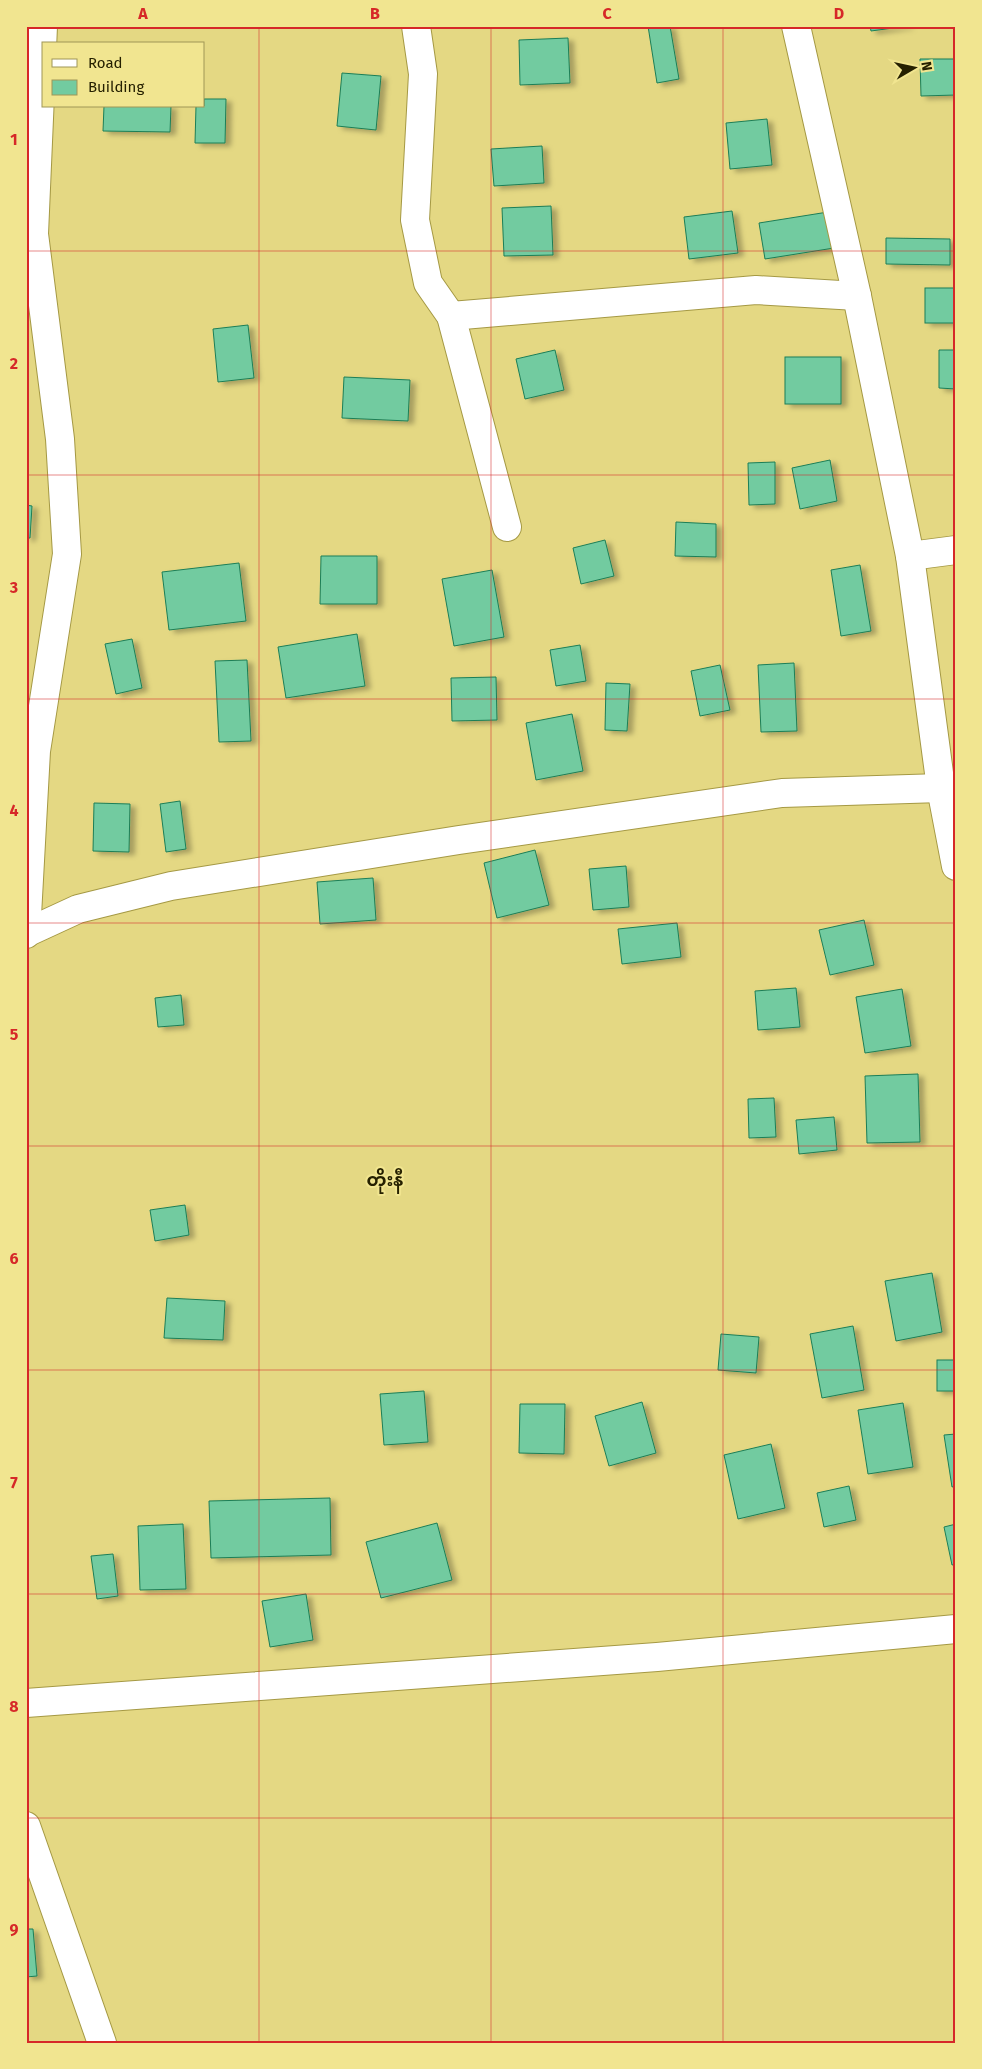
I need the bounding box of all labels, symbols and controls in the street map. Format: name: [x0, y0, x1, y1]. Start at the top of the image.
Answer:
text: A: [137, 4, 148, 23]
text: B: [370, 4, 380, 23]
text: C: [602, 4, 612, 23]
text: D: [834, 4, 844, 23]
legend: [42, 42, 205, 108]
north arrow: [890, 42, 940, 92]
text: Road: [88, 54, 123, 72]
text: N: [917, 60, 935, 72]
text: Building: [88, 78, 144, 96]
text: 1: [10, 130, 18, 149]
text: 2: [10, 354, 18, 373]
text: 3: [9, 578, 18, 597]
text: 4: [9, 801, 19, 820]
text: 5: [10, 1025, 19, 1044]
district label: တိုးနီ: [367, 1168, 403, 1194]
text: 6: [9, 1249, 19, 1268]
text: 7: [10, 1473, 18, 1492]
text: 8: [9, 1697, 19, 1716]
text: 9: [10, 1920, 19, 1939]

